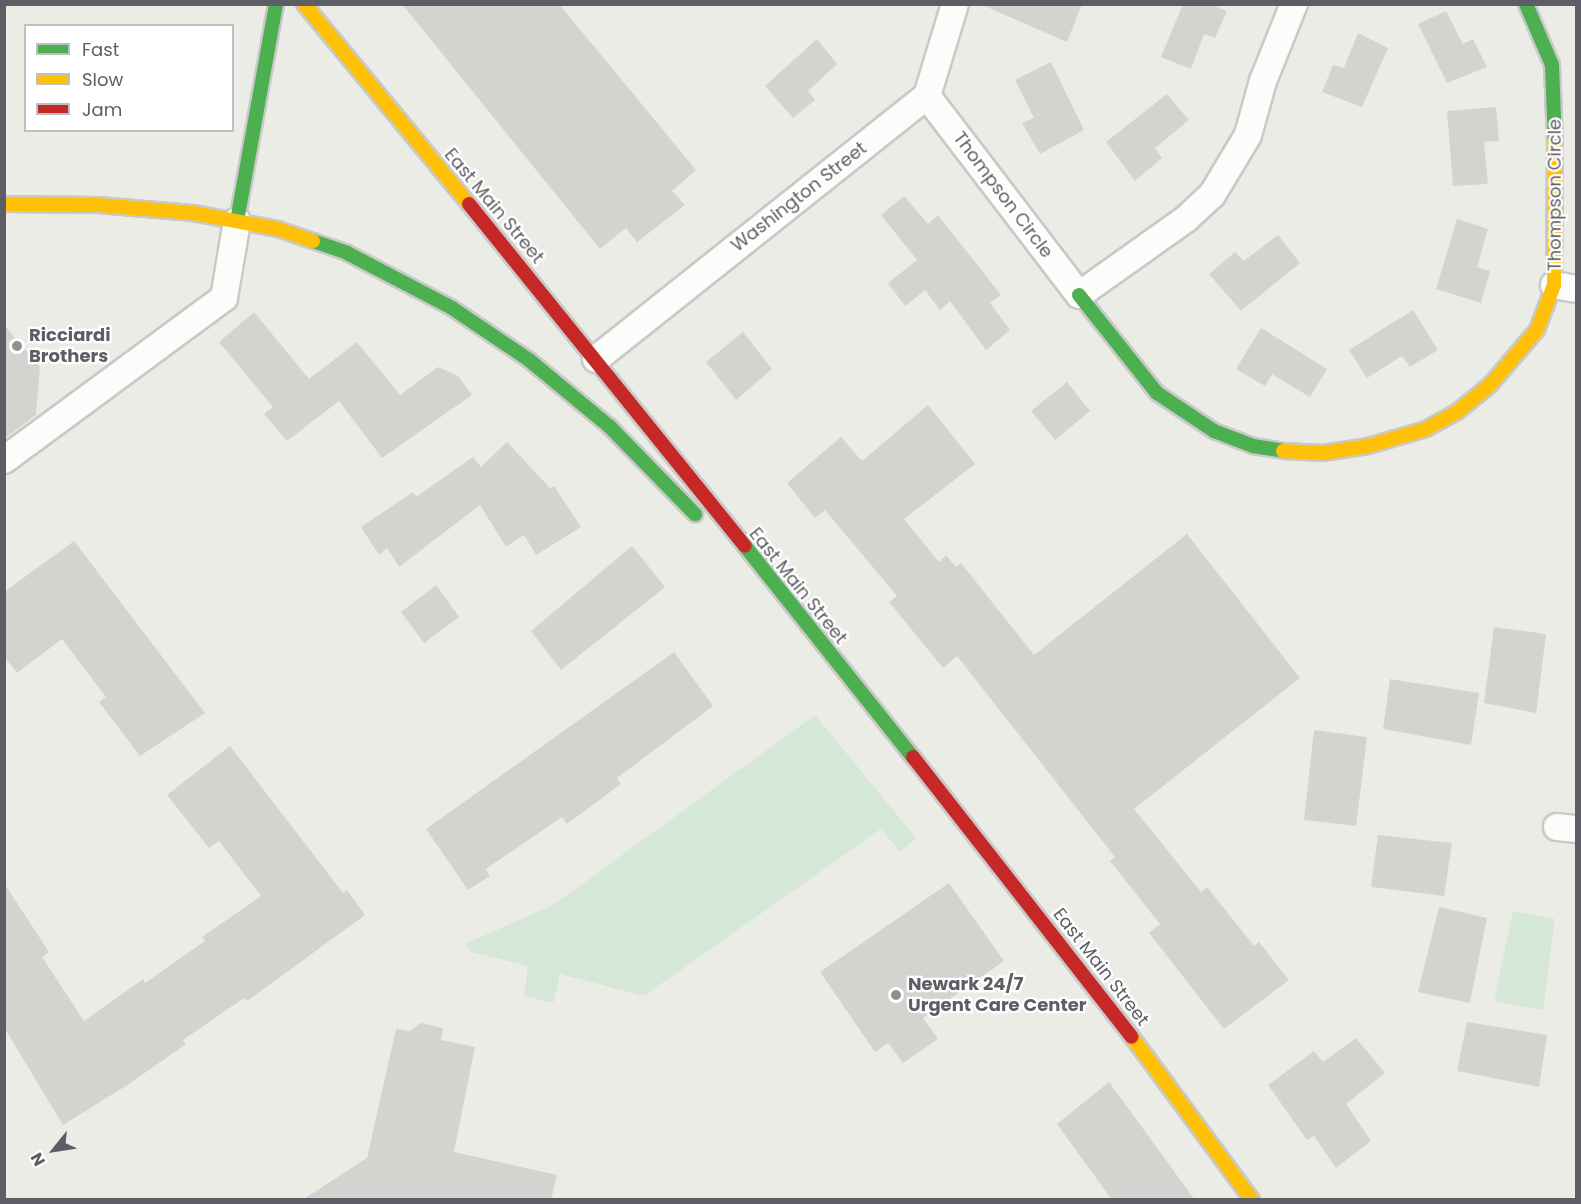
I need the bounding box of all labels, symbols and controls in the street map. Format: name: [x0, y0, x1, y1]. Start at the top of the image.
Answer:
legend: [24, 24, 234, 132]
text: Fast: [82, 37, 119, 62]
text: Slow: [82, 67, 123, 92]
text: Jam: [82, 97, 122, 122]
street label: Thompson Circle: [1544, 119, 1566, 271]
street label: Thompson Circle: [949, 128, 1057, 262]
street label: Washington Street: [727, 137, 871, 257]
street label: East Main Street: [440, 144, 548, 268]
place label: Ricciardi Brothers: [29, 325, 111, 368]
marker: Ricciardi Brothers: [10, 339, 24, 353]
street label: East Main Street: [745, 524, 851, 648]
street label: East Main Street: [1048, 904, 1154, 1030]
place label: Newark 24/7 Urgent Care Center: [908, 974, 1087, 1016]
marker: Newark 24/7 Urgent Care Center: [889, 988, 903, 1002]
north arrow: [24, 1120, 84, 1180]
text: N: [25, 1148, 51, 1170]

